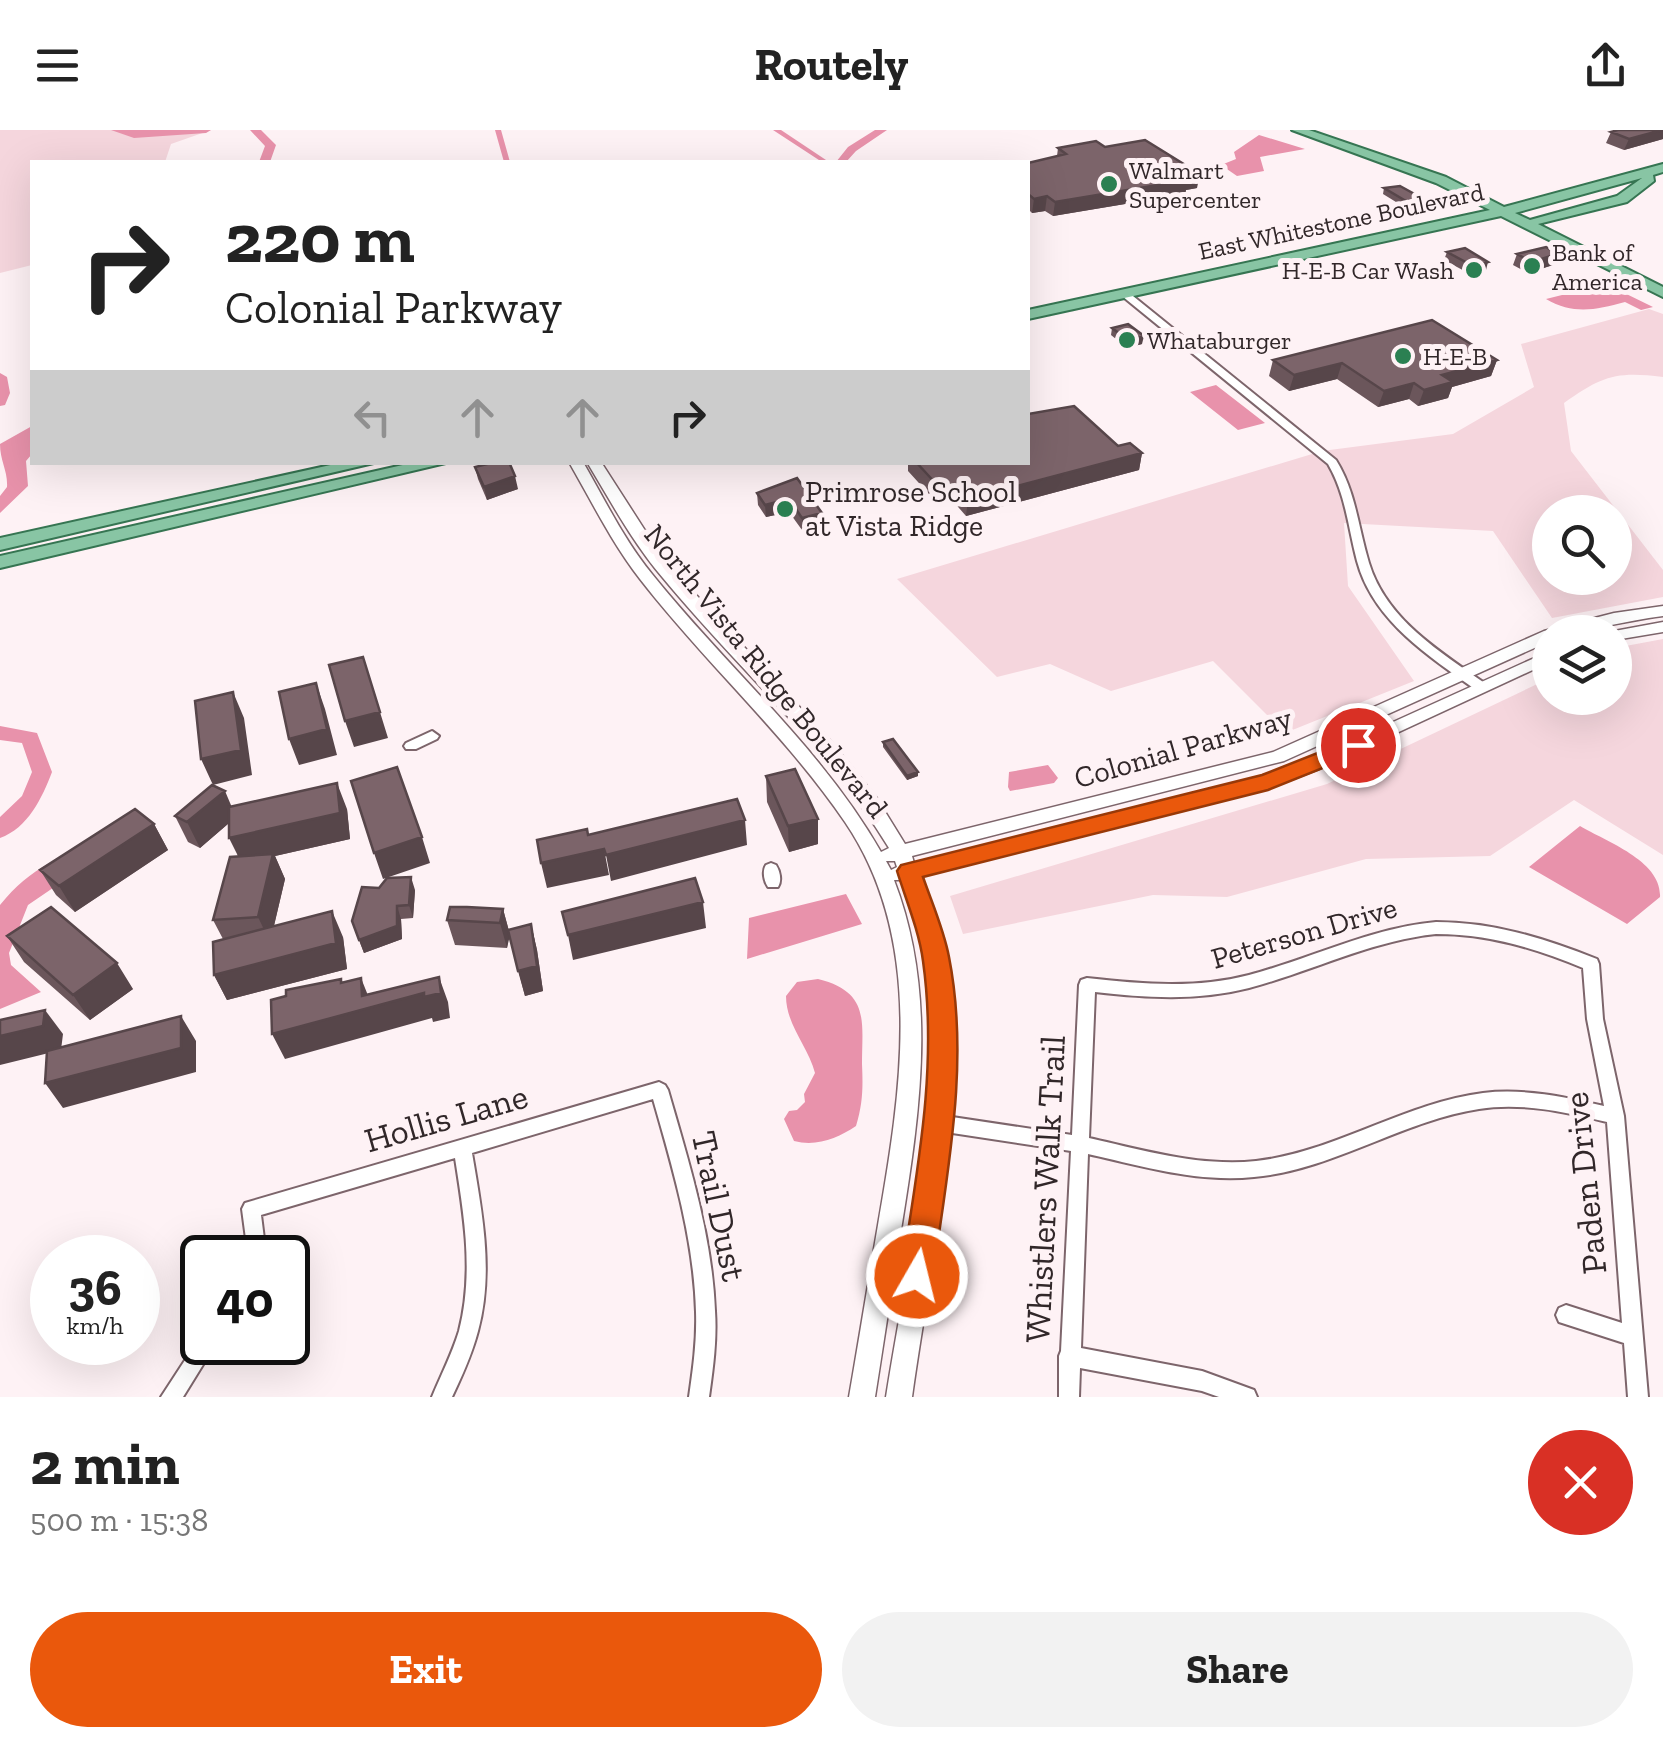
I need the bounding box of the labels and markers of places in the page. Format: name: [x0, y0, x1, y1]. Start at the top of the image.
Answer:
place label: Walmart Supercenter: [1129, 155, 1262, 214]
marker: Walmart Supercenter: [1098, 173, 1120, 195]
place label: Bank of America: [1552, 237, 1643, 296]
place label: H-E-B Car Wash: [1282, 255, 1454, 285]
marker: Bank of America: [1521, 255, 1543, 277]
marker: H-E-B Car Wash: [1463, 259, 1485, 281]
place label: Whataburger: [1147, 325, 1292, 355]
marker: Whataburger: [1116, 329, 1138, 351]
place label: H-E-B: [1423, 341, 1487, 371]
marker: H-E-B: [1392, 345, 1414, 367]
place label: Primrose School at Vista Ridge: [805, 474, 1017, 544]
marker: Primrose School at Vista Ridge: [774, 498, 796, 520]
pin: [1316, 703, 1401, 788]

